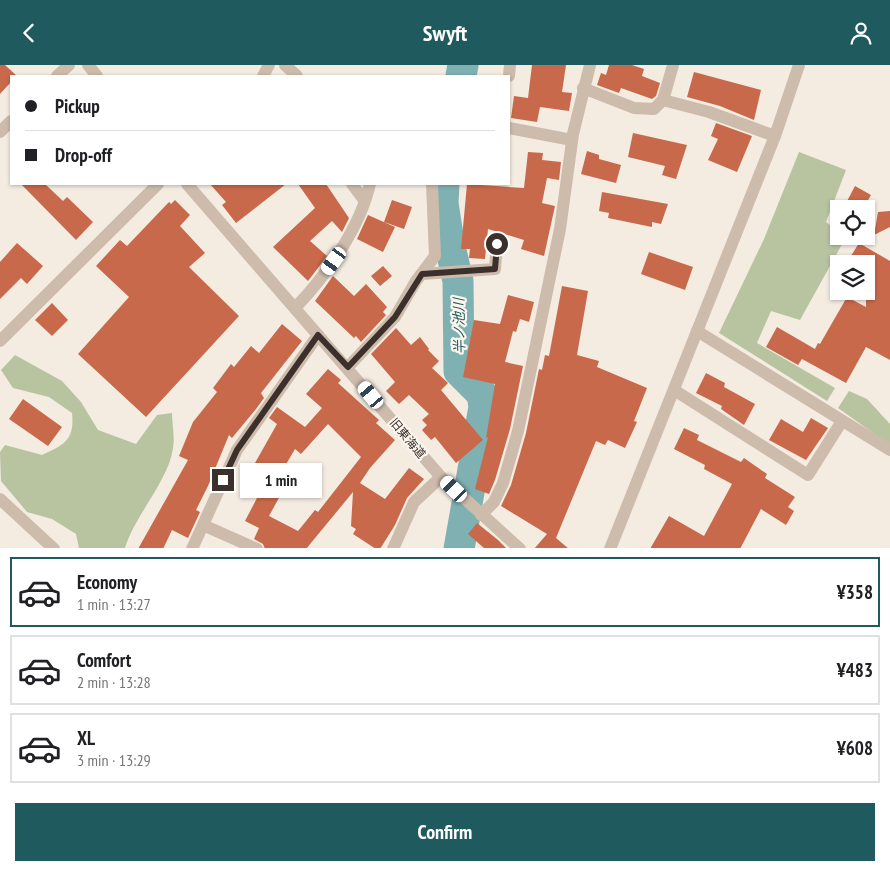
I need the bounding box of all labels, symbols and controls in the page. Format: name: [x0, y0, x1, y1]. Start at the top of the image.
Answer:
icon: back: [15, 19, 43, 47]
text: Swyft: [423, 19, 467, 47]
icon: person: [847, 19, 875, 47]
text: Pickup: [55, 94, 100, 118]
text: Drop-off: [55, 143, 112, 167]
map controls: [830, 200, 875, 300]
button: locate: [830, 200, 875, 245]
route start: [486, 233, 508, 255]
car: [319, 244, 348, 278]
button: layers: [830, 255, 875, 300]
water label: 半ノ池川: [449, 296, 468, 354]
car: [355, 379, 386, 411]
street label: 旧東海道: [387, 415, 429, 461]
callout: 1 min: [240, 463, 323, 497]
route end: [212, 469, 234, 491]
text: 1 min: [265, 470, 297, 490]
car: [437, 473, 470, 505]
icon: car: [17, 570, 62, 615]
text: Economy: [77, 570, 137, 594]
text: ¥358: [837, 580, 873, 604]
text: 1 min · 13:27: [77, 594, 151, 614]
icon: car: [17, 648, 62, 693]
text: Comfort: [77, 648, 131, 672]
text: ¥483: [837, 658, 873, 682]
text: 2 min · 13:28: [77, 672, 151, 692]
icon: car: [17, 726, 62, 771]
text: XL: [77, 726, 95, 750]
text: ¥608: [837, 736, 873, 760]
text: 3 min · 13:29: [77, 750, 151, 770]
button: Confirm: [15, 803, 875, 861]

